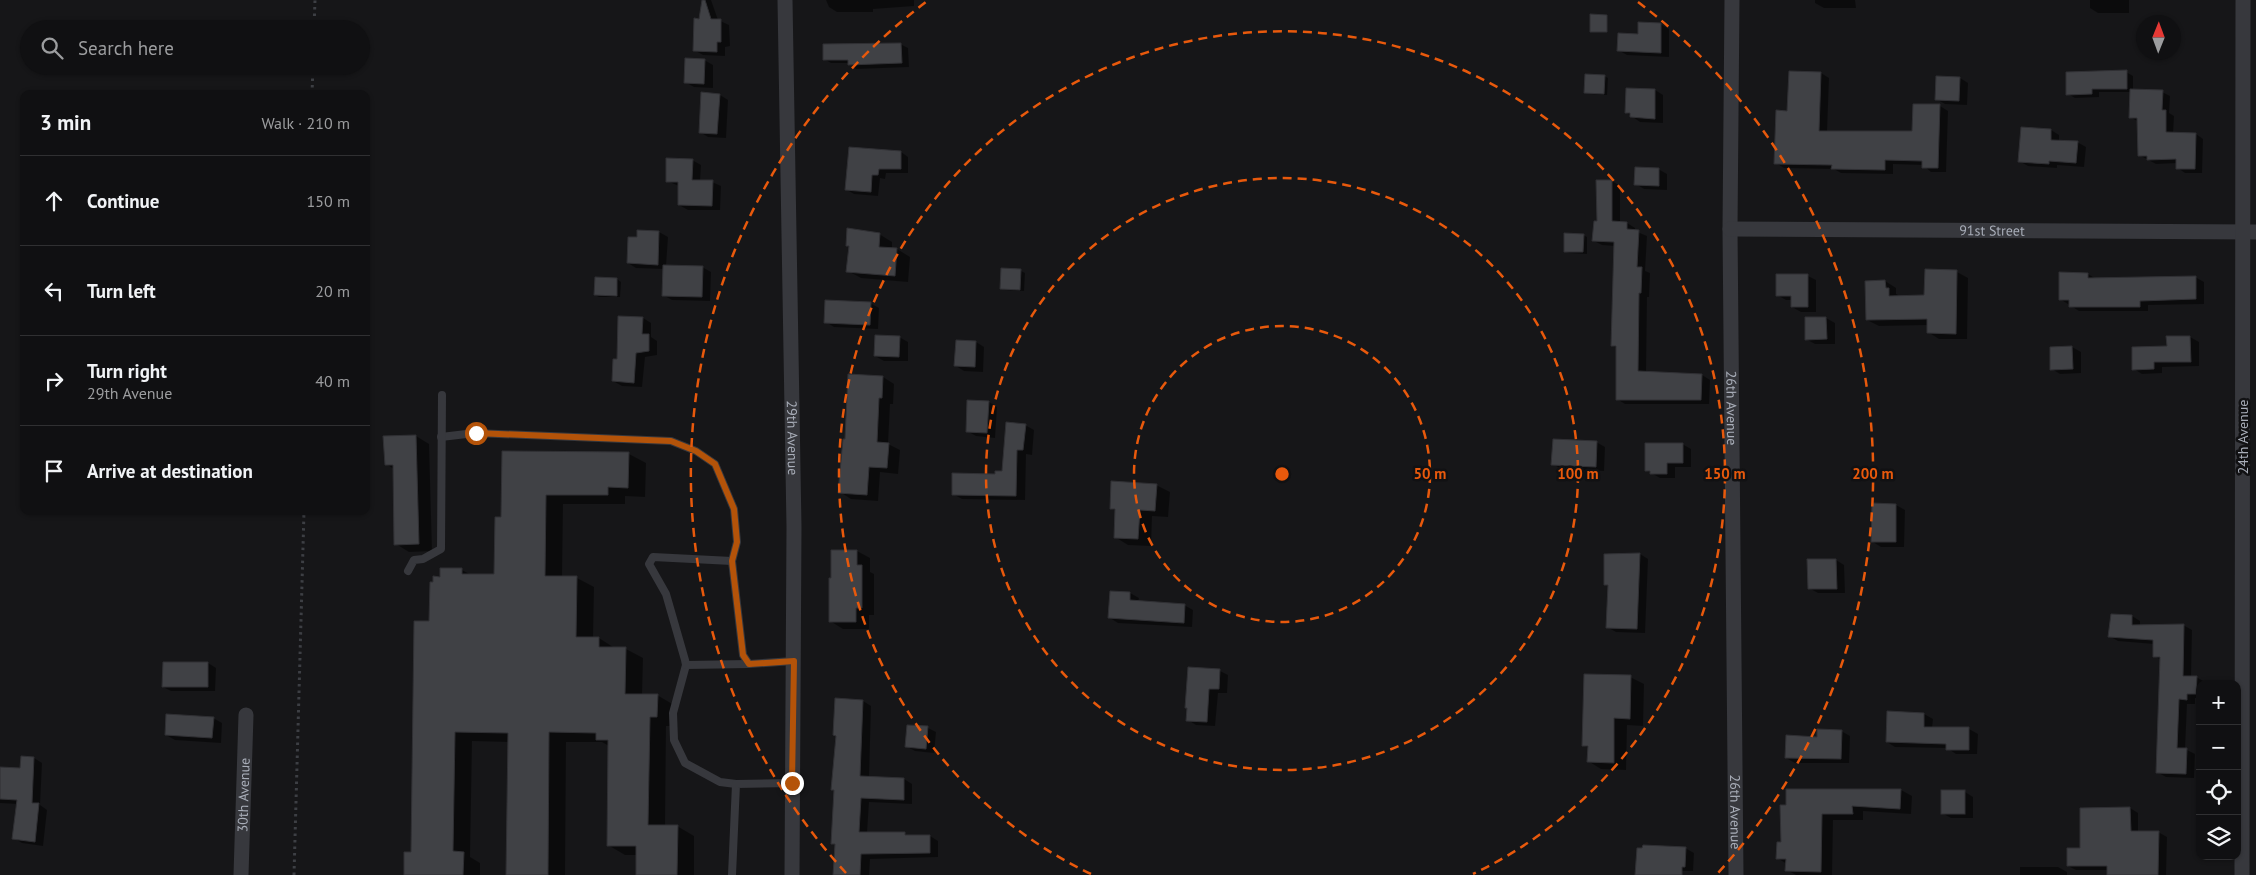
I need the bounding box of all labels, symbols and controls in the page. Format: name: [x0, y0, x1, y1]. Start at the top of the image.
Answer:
north arrow: [2136, 15, 2181, 60]
search box: [20, 20, 370, 75]
icon: search: [38, 34, 66, 62]
text: Search here: [78, 36, 174, 60]
text: 3 min: [40, 109, 91, 136]
text: Walk · 210 m: [261, 113, 350, 133]
icon: ahead: [40, 187, 68, 215]
text: Continue: [87, 189, 159, 213]
text: 150 m: [307, 191, 350, 211]
street label: 91st Street: [1959, 221, 2025, 240]
icon: left: [40, 277, 68, 305]
text: Turn left: [87, 279, 156, 303]
text: 20 m: [315, 281, 350, 301]
text: Turn right: [87, 359, 167, 383]
icon: right: [40, 367, 68, 395]
text: 40 m: [315, 371, 350, 391]
street label: 26th Avenue: [1722, 371, 1741, 445]
text: 29th Avenue: [87, 383, 172, 403]
street label: 29th Avenue: [783, 400, 802, 475]
street label: 24th Avenue: [2234, 400, 2252, 474]
route start: [465, 422, 488, 445]
icon: arrive: [40, 457, 68, 485]
text: Arrive at destination: [87, 459, 253, 483]
text: 50 m: [1414, 464, 1446, 483]
text: 100 m: [1557, 464, 1599, 483]
text: 150 m: [1704, 464, 1746, 483]
text: 200 m: [1852, 464, 1894, 483]
centre of rings: [1273, 465, 1291, 483]
map controls: [2196, 680, 2241, 860]
button: +: [2196, 680, 2241, 725]
button: −: [2196, 725, 2241, 770]
street label: 30th Avenue: [233, 757, 254, 833]
button: locate: [2196, 770, 2241, 815]
route end: [781, 772, 804, 795]
street label: 26th Avenue: [1726, 774, 1745, 849]
button: layers: [2196, 815, 2241, 860]

